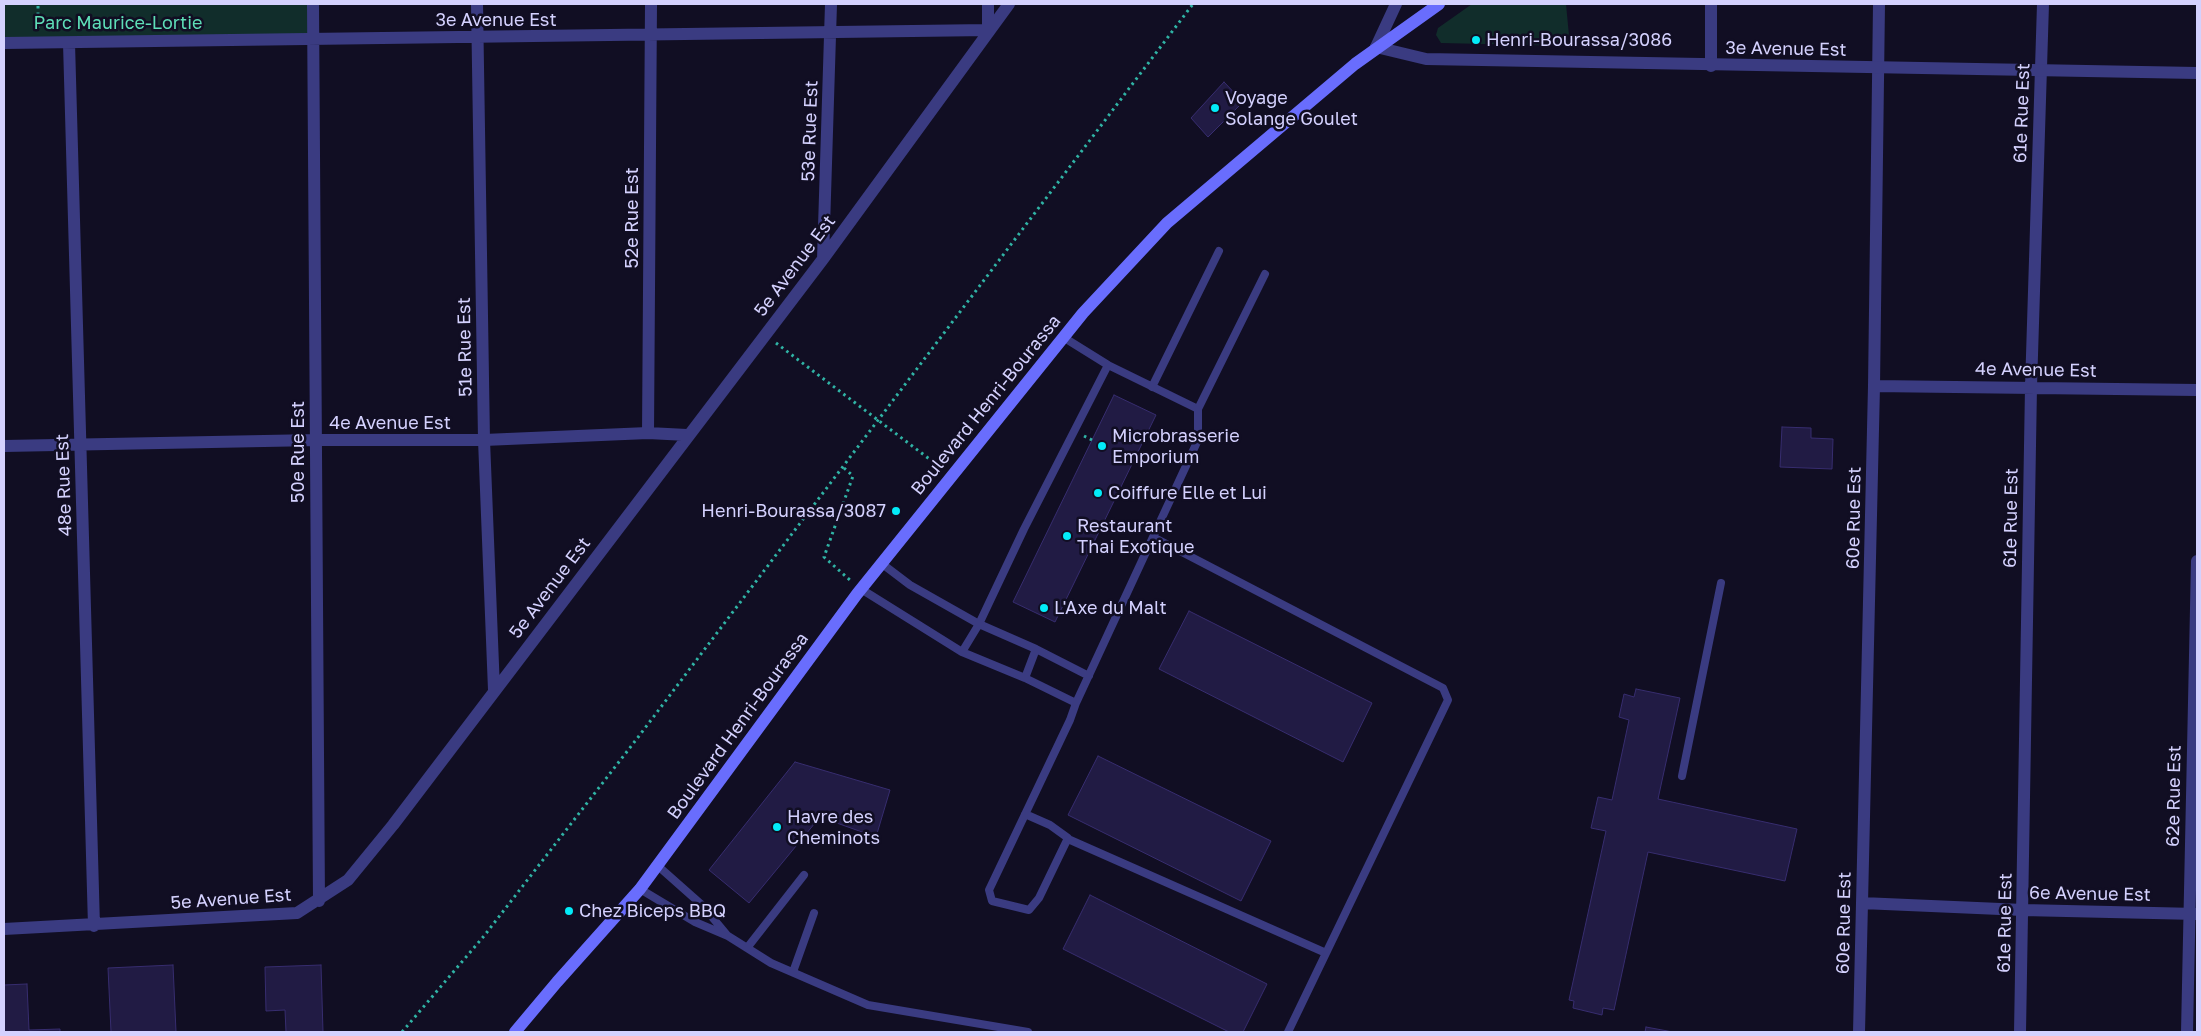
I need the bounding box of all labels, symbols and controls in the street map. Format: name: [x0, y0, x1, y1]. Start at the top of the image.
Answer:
street label: 3e Avenue Est: [435, 9, 557, 31]
park label: Parc Maurice-Lortie: [33, 12, 203, 34]
place label: Henri-Bourassa/3086: [1486, 29, 1672, 51]
marker: Henri-Bourassa/3086: [1470, 34, 1482, 46]
street label: 3e Avenue Est: [1725, 37, 1847, 61]
street label: 61e Rue Est: [2009, 63, 2035, 163]
street label: 53e Rue Est: [797, 80, 823, 182]
place label: Voyage Solange Goulet: [1225, 87, 1358, 130]
marker: Voyage Solange Goulet: [1209, 102, 1221, 114]
street label: 52e Rue Est: [621, 167, 643, 269]
street label: 5e Avenue Est: [750, 211, 840, 321]
street label: 51e Rue Est: [453, 297, 477, 397]
street label: Boulevard Henri-Bourassa: [907, 311, 1065, 499]
street label: 4e Avenue Est: [1975, 358, 2097, 382]
street label: 50e Rue Est: [287, 401, 309, 503]
street label: 4e Avenue Est: [329, 412, 451, 434]
place label: Microbrasserie Emporium: [1112, 425, 1240, 468]
street label: 48e Rue Est: [51, 433, 77, 537]
marker: Microbrasserie Emporium: [1096, 440, 1108, 452]
street label: 60e Rue Est: [1842, 467, 1866, 569]
street label: 61e Rue Est: [1999, 468, 2023, 568]
place label: Coiffure Elle et Lui: [1108, 482, 1267, 504]
marker: Coiffure Elle et Lui: [1092, 487, 1104, 499]
place label: Henri-Bourassa/3087: [701, 500, 886, 522]
marker: Henri-Bourassa/3087: [890, 505, 902, 517]
place label: Restaurant Thai Exotique: [1077, 515, 1194, 558]
marker: Restaurant Thai Exotique: [1061, 530, 1073, 542]
street label: 5e Avenue Est: [505, 533, 595, 643]
place label: L'Axe du Malt: [1054, 597, 1167, 619]
marker: L'Axe du Malt: [1038, 602, 1050, 614]
street label: Boulevard Henri-Bourassa: [663, 628, 813, 824]
street label: 62e Rue Est: [2162, 745, 2186, 847]
place label: Havre des Cheminots: [787, 806, 880, 849]
marker: Havre des Cheminots: [771, 821, 783, 833]
street label: 60e Rue Est: [1832, 872, 1856, 974]
street label: 61e Rue Est: [1993, 873, 2017, 973]
street label: 6e Avenue Est: [2029, 882, 2151, 906]
street label: 5e Avenue Est: [170, 884, 292, 914]
place label: Chez Biceps BBQ: [579, 900, 726, 922]
marker: Chez Biceps BBQ: [563, 905, 575, 917]

